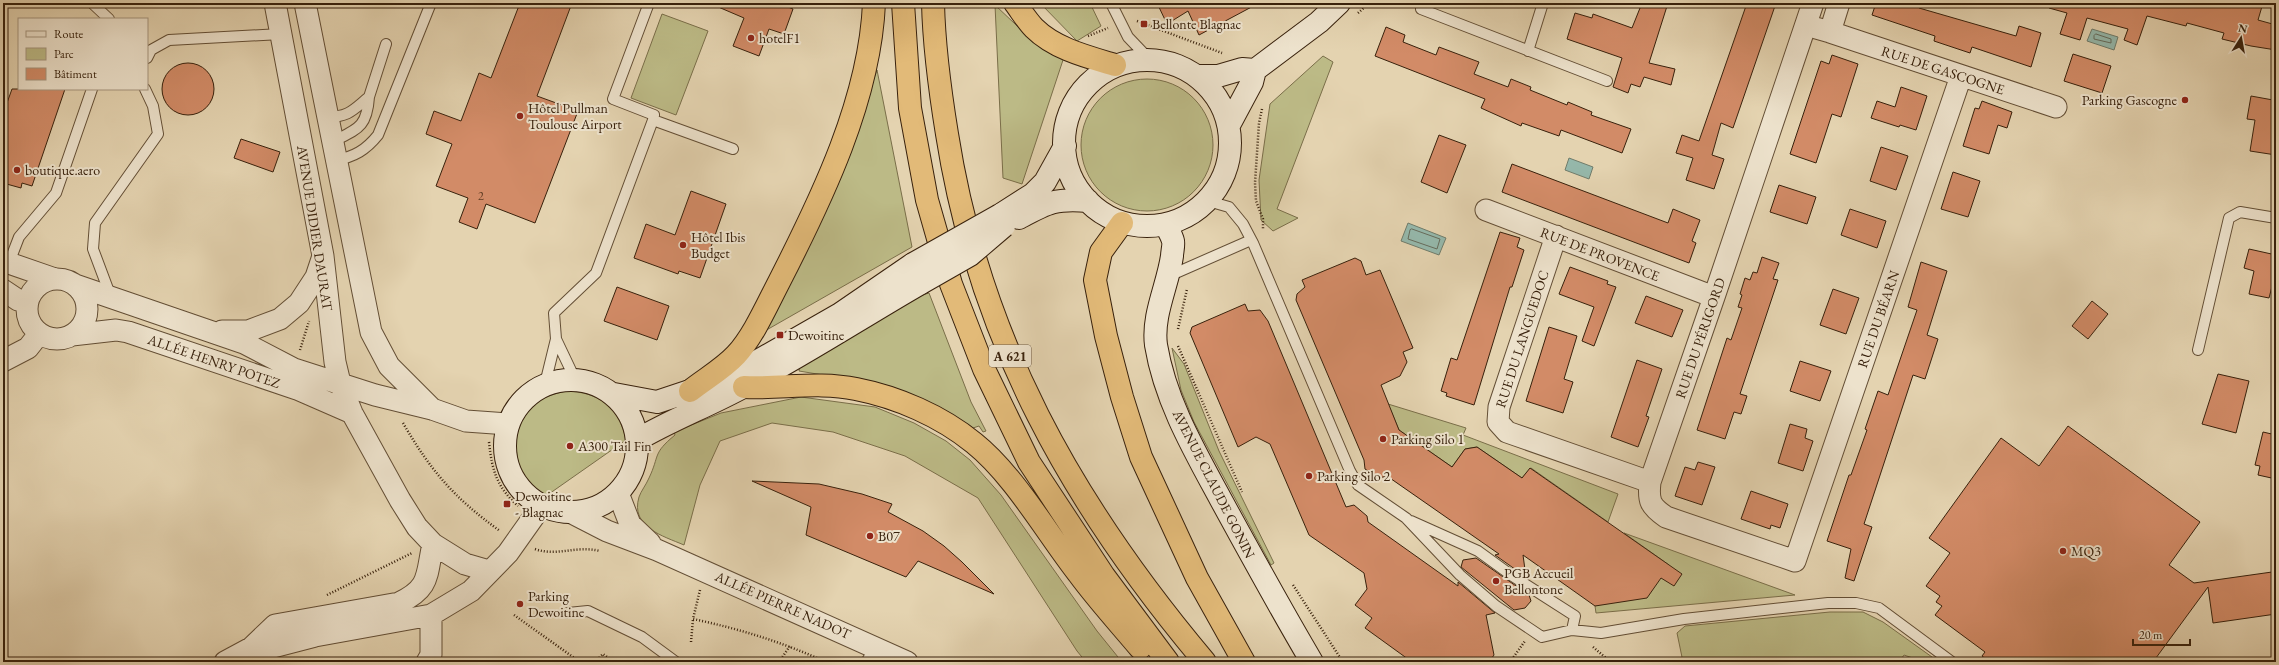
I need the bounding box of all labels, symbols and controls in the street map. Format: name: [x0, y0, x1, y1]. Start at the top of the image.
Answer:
place label: Bellonte Blagnac: [1152, 15, 1242, 33]
legend: [18, 18, 148, 90]
north arrow: [2221, 18, 2261, 58]
marker: Bellonte Blagnac: [1139, 19, 1149, 29]
text: N: [2237, 20, 2249, 36]
text: Route: [54, 26, 84, 42]
place label: hotelF1: [759, 29, 800, 47]
marker: hotelF1: [746, 33, 756, 43]
street label: RUE DE GASCOGNE: [1879, 42, 2007, 98]
text: Parc: [54, 46, 74, 62]
text: Bâtiment: [54, 66, 97, 82]
place label: Parking Gascogne: [2082, 91, 2178, 109]
marker: Parking Gascogne: [2180, 95, 2190, 105]
place label: Hôtel Pullman Toulouse Airport: [528, 99, 622, 133]
marker: Hôtel Pullman Toulouse Airport: [515, 111, 525, 121]
street label: AVENUE DIDIER DAURAT: [293, 143, 337, 312]
place label: boutique.aero: [25, 161, 100, 179]
marker: boutique.aero: [12, 165, 22, 175]
house number: 2: [478, 188, 484, 204]
street label: RUE DE PROVENCE: [1538, 223, 1662, 285]
place label: Hôtel Ibis Budget: [691, 228, 746, 262]
marker: Hôtel Ibis Budget: [678, 240, 688, 250]
street label: RUE DU LANGUEDOC: [1491, 268, 1553, 410]
street label: RUE DU BÉARN: [1853, 268, 1903, 370]
street label: RUE DU PÉRIGORD: [1671, 275, 1729, 401]
place label: Dewoitine: [788, 326, 845, 344]
street label: ALLÉE HENRY POTEZ: [145, 330, 283, 392]
marker: Dewoitine: [775, 330, 785, 340]
road number: A 621: [989, 345, 1031, 367]
street label: AVENUE CLAUDE GONIN: [1168, 406, 1259, 561]
place label: Parking Silo 1: [1391, 430, 1464, 448]
marker: Parking Silo 1: [1378, 434, 1388, 444]
place label: A300 Tail Fin: [577, 437, 652, 455]
marker: A300 Tail Fin: [565, 441, 575, 451]
place label: Parking Silo 2: [1317, 467, 1391, 485]
marker: Parking Silo 2: [1304, 471, 1314, 481]
place label: Dewoitine - Blagnac: [515, 487, 572, 521]
marker: Dewoitine - Blagnac: [502, 499, 512, 509]
place label: B07: [878, 527, 900, 545]
marker: B07: [865, 531, 875, 541]
place label: MQ3: [2071, 542, 2101, 560]
marker: MQ3: [2058, 546, 2068, 556]
place label: PGB Accueil Bellontone: [1504, 564, 1574, 598]
street label: ALLÉE PIERRE NADOT: [711, 567, 854, 643]
marker: PGB Accueil Bellontone: [1491, 576, 1501, 586]
place label: Parking Dewoitine: [528, 587, 585, 621]
marker: Parking Dewoitine: [515, 599, 525, 609]
scale bar: [2133, 621, 2190, 647]
text: 20 m: [2139, 627, 2163, 643]

